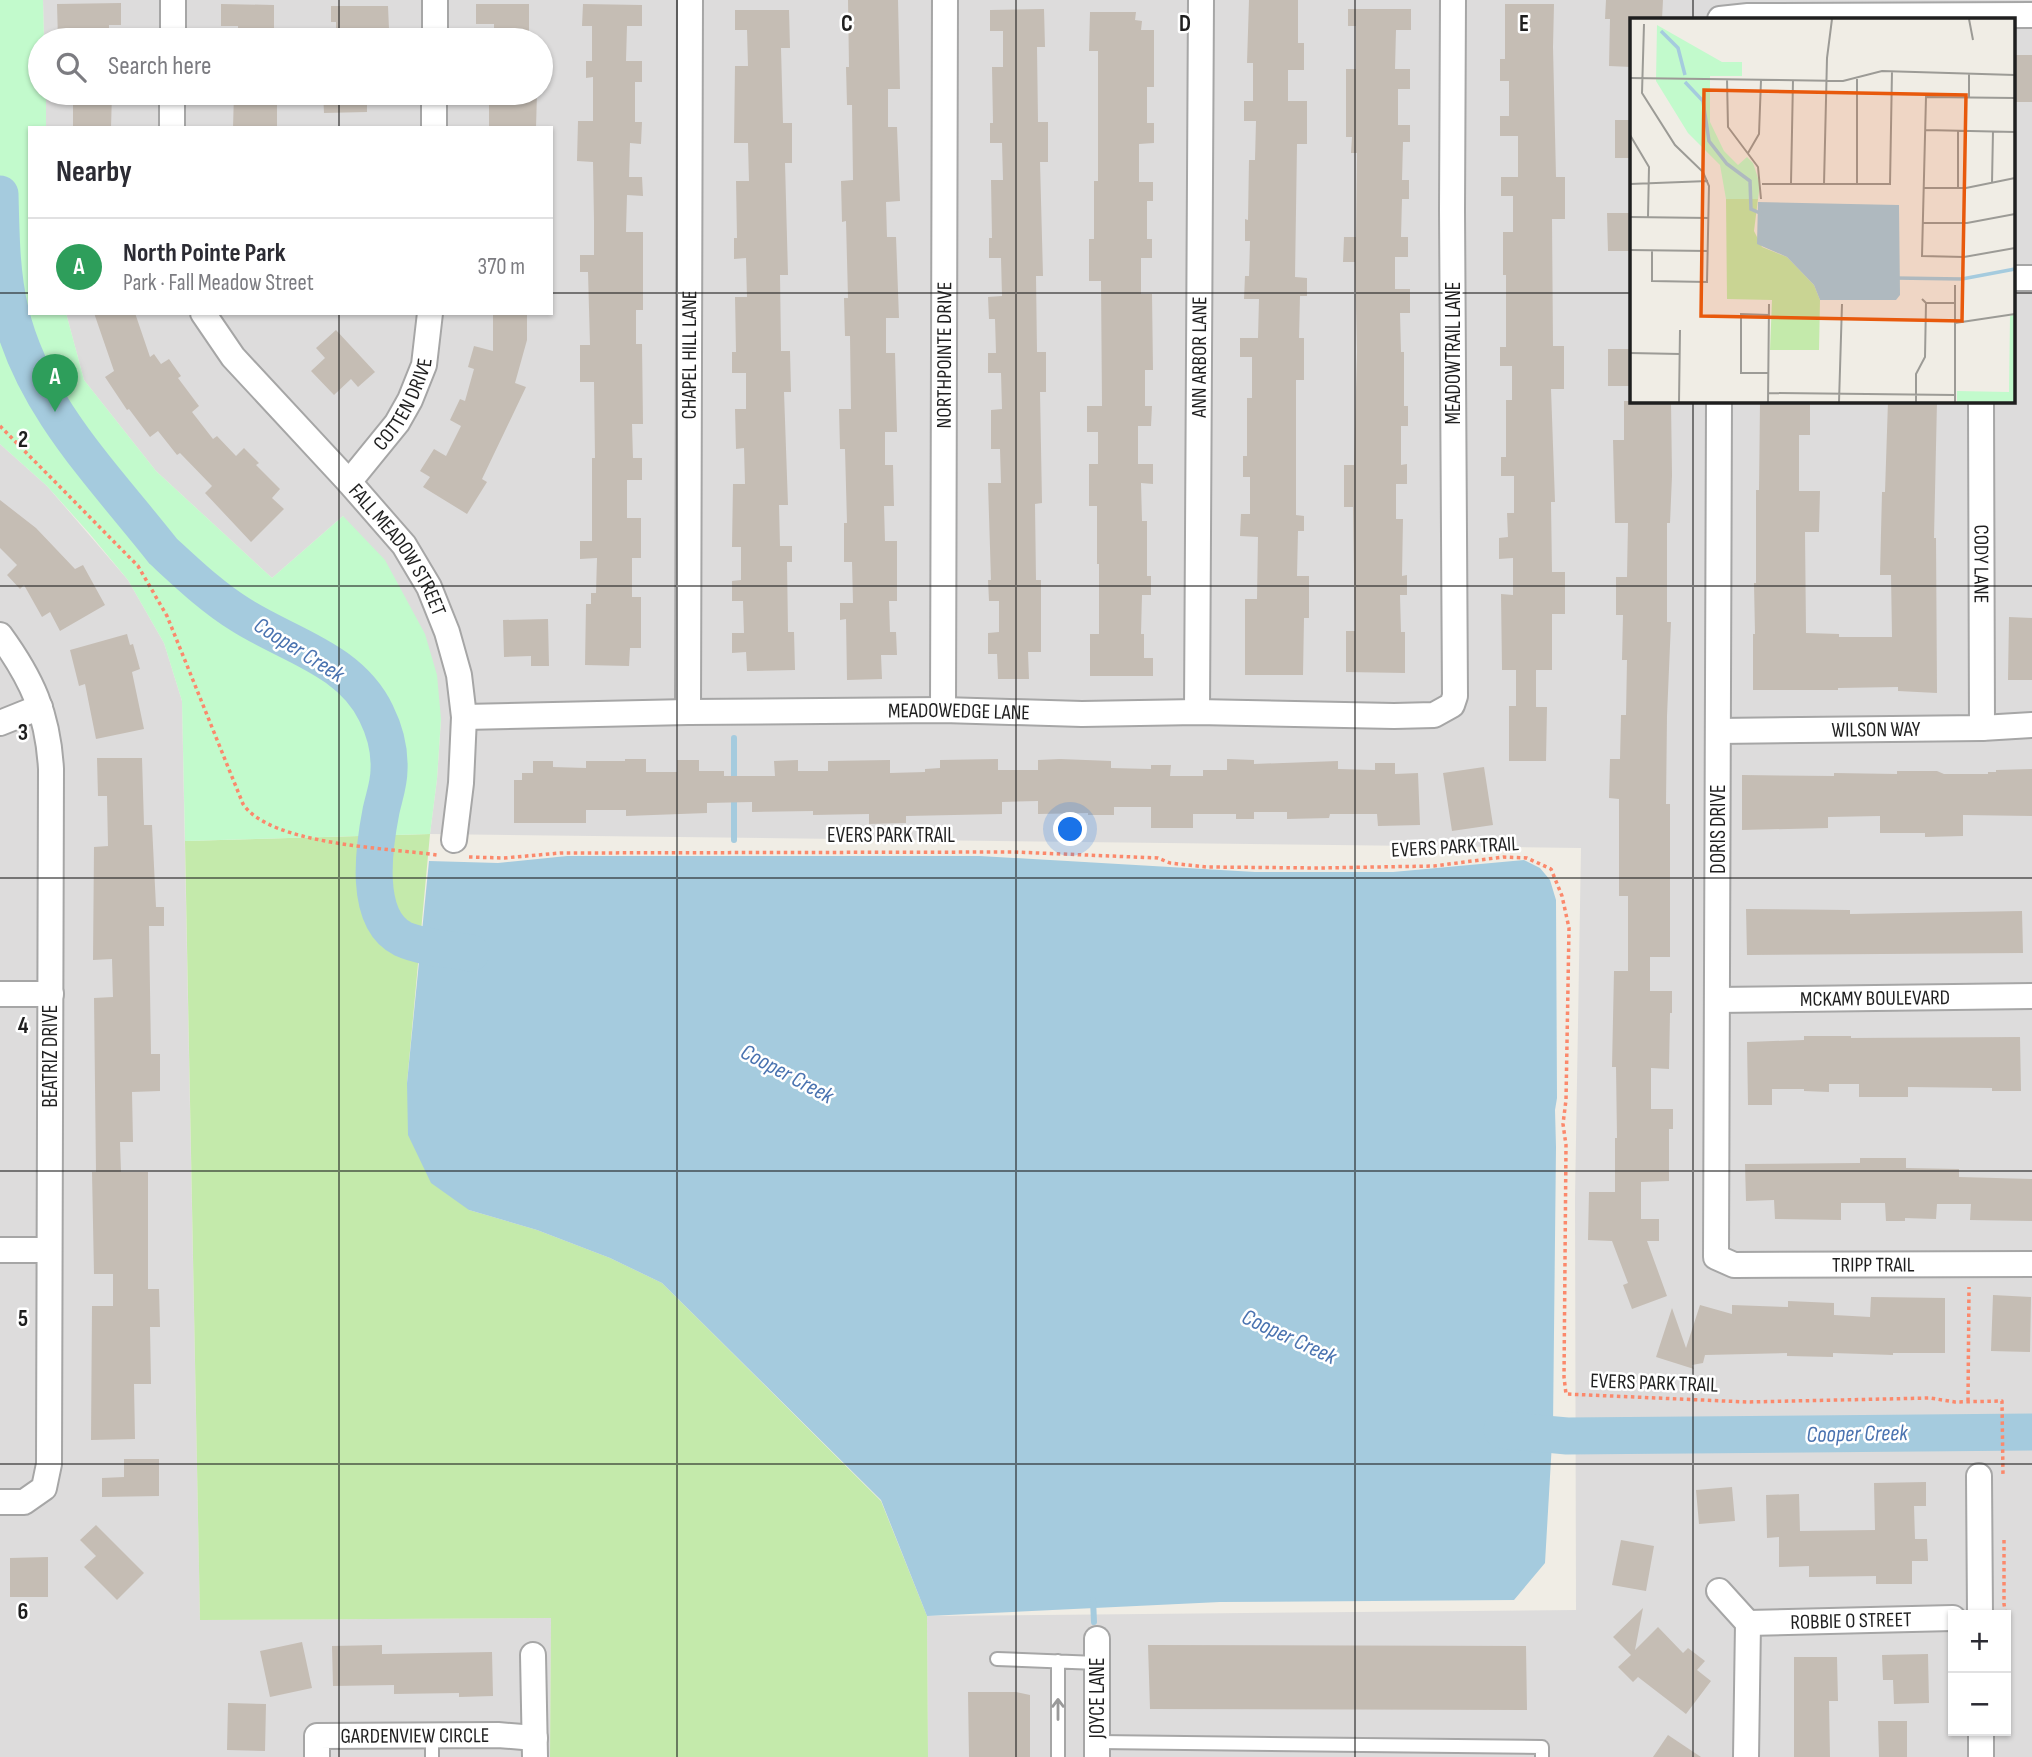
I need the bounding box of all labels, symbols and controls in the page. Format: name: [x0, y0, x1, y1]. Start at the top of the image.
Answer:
text: C: [841, 10, 853, 38]
text: D: [1179, 10, 1191, 38]
text: E: [1519, 10, 1529, 38]
inset map: [1630, 18, 2014, 402]
search box: [28, 28, 553, 105]
icon: search: [52, 48, 90, 86]
text: Search here: [108, 51, 211, 82]
text: Nearby: [56, 154, 132, 190]
text: North Pointe Park: [123, 238, 286, 269]
text: A: [74, 253, 84, 281]
text: 370 m: [478, 253, 525, 281]
text: Park · Fall Meadow Street: [123, 269, 314, 297]
street label: MEADOWTRAIL LANE: [1441, 281, 1466, 425]
street label: NORTHPOINTE DRIVE: [931, 282, 957, 428]
street label: CHAPEL HILL LANE: [676, 291, 702, 419]
street label: ANN ARBOR LANE: [1186, 296, 1212, 419]
pin: A: [32, 354, 78, 412]
street label: COTTEN DRIVE: [368, 357, 437, 455]
text: 2: [18, 426, 28, 454]
street label: FALL MEADOW STREET: [344, 478, 452, 620]
street label: CODY LANE: [1969, 525, 1994, 603]
water label: Cooper Creek: [249, 611, 351, 689]
street label: MEADOWEDGE LANE: [888, 697, 1030, 725]
street label: WILSON WAY: [1831, 716, 1921, 742]
text: 3: [18, 719, 28, 747]
street label: DORIS DRIVE: [1706, 784, 1731, 874]
your location: [1053, 812, 1087, 846]
street label: EVERS PARK TRAIL: [827, 823, 955, 848]
street label: EVERS PARK TRAIL: [1391, 831, 1520, 863]
street label: MCKAMY BOULEVARD: [1800, 985, 1950, 1011]
street label: BEATRIZ DRIVE: [38, 1005, 63, 1107]
text: 4: [18, 1012, 29, 1040]
water label: Cooper Creek: [736, 1038, 840, 1111]
street label: TRIPP TRAIL: [1832, 1252, 1915, 1277]
water label: Cooper Creek: [1237, 1303, 1342, 1372]
text: 5: [18, 1305, 28, 1333]
street label: EVERS PARK TRAIL: [1590, 1368, 1719, 1398]
water label: Cooper Creek: [1806, 1419, 1909, 1449]
text: 6: [18, 1598, 28, 1626]
street label: ROBBIE O STREET: [1790, 1606, 1912, 1634]
map controls: [1948, 1610, 2011, 1736]
button: +: [1948, 1610, 2011, 1673]
street label: JOYCE LANE: [1085, 1657, 1110, 1740]
button: −: [1948, 1673, 2011, 1736]
one-way arrow: [1051, 1698, 1065, 1721]
street label: GARDENVIEW CIRCLE: [340, 1723, 490, 1748]

